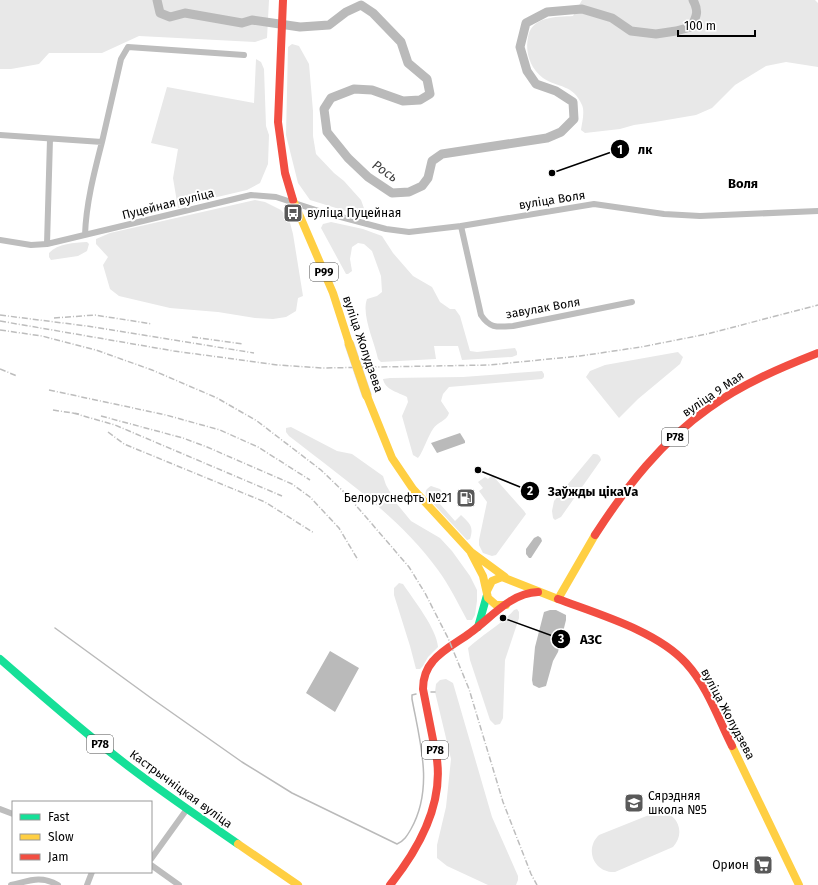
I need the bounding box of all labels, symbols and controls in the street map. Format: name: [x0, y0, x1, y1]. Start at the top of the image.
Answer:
scale bar: [678, 12, 755, 38]
text: 100 m: [684, 19, 716, 33]
callout: лк: [610, 137, 660, 162]
text: лк: [638, 142, 653, 157]
text: 1: [617, 143, 623, 157]
water label: Рось: [369, 157, 401, 185]
district label: Воля: [728, 176, 758, 191]
street label: Пуцейная вуліца: [121, 186, 215, 222]
street label: вуліца Воля: [518, 188, 586, 212]
bus stop icon: вуліца Пуцейная: [282, 202, 304, 224]
place label: вуліца Пуцейная: [307, 206, 401, 220]
road number: Р99: [310, 263, 338, 281]
street label: вуліца Жолудзева: [340, 294, 386, 394]
street label: завулак Воля: [505, 295, 581, 321]
street label: вуліца 9 Мая: [680, 368, 746, 420]
road number: Р78: [662, 428, 688, 446]
callout: Заўжды цікаVа: [520, 479, 646, 504]
text: 2: [527, 484, 533, 498]
text: Заўжды цікаVа: [547, 484, 638, 499]
fuel station icon: Белоруснефть №21: [455, 487, 477, 509]
place label: Белоруснефть №21: [344, 491, 452, 505]
callout: АЗС: [551, 627, 610, 652]
text: 3: [557, 632, 564, 646]
text: АЗС: [579, 632, 603, 647]
street label: вуліца Жолудзева: [698, 666, 758, 762]
road number: Р78: [87, 735, 113, 753]
road number: Р78: [422, 741, 448, 759]
street label: Кастрычніцкая вуліца: [127, 747, 235, 831]
place label: Сярэдняя школа №5: [648, 789, 707, 817]
school or university icon: Сярэдняя школа №5: [623, 792, 645, 814]
legend: [12, 801, 152, 873]
text: Fast: [48, 810, 70, 824]
text: Slow: [48, 830, 74, 844]
text: Jam: [48, 850, 68, 864]
supermarket icon: Орион: [752, 854, 774, 876]
place label: Орион: [712, 858, 749, 872]

